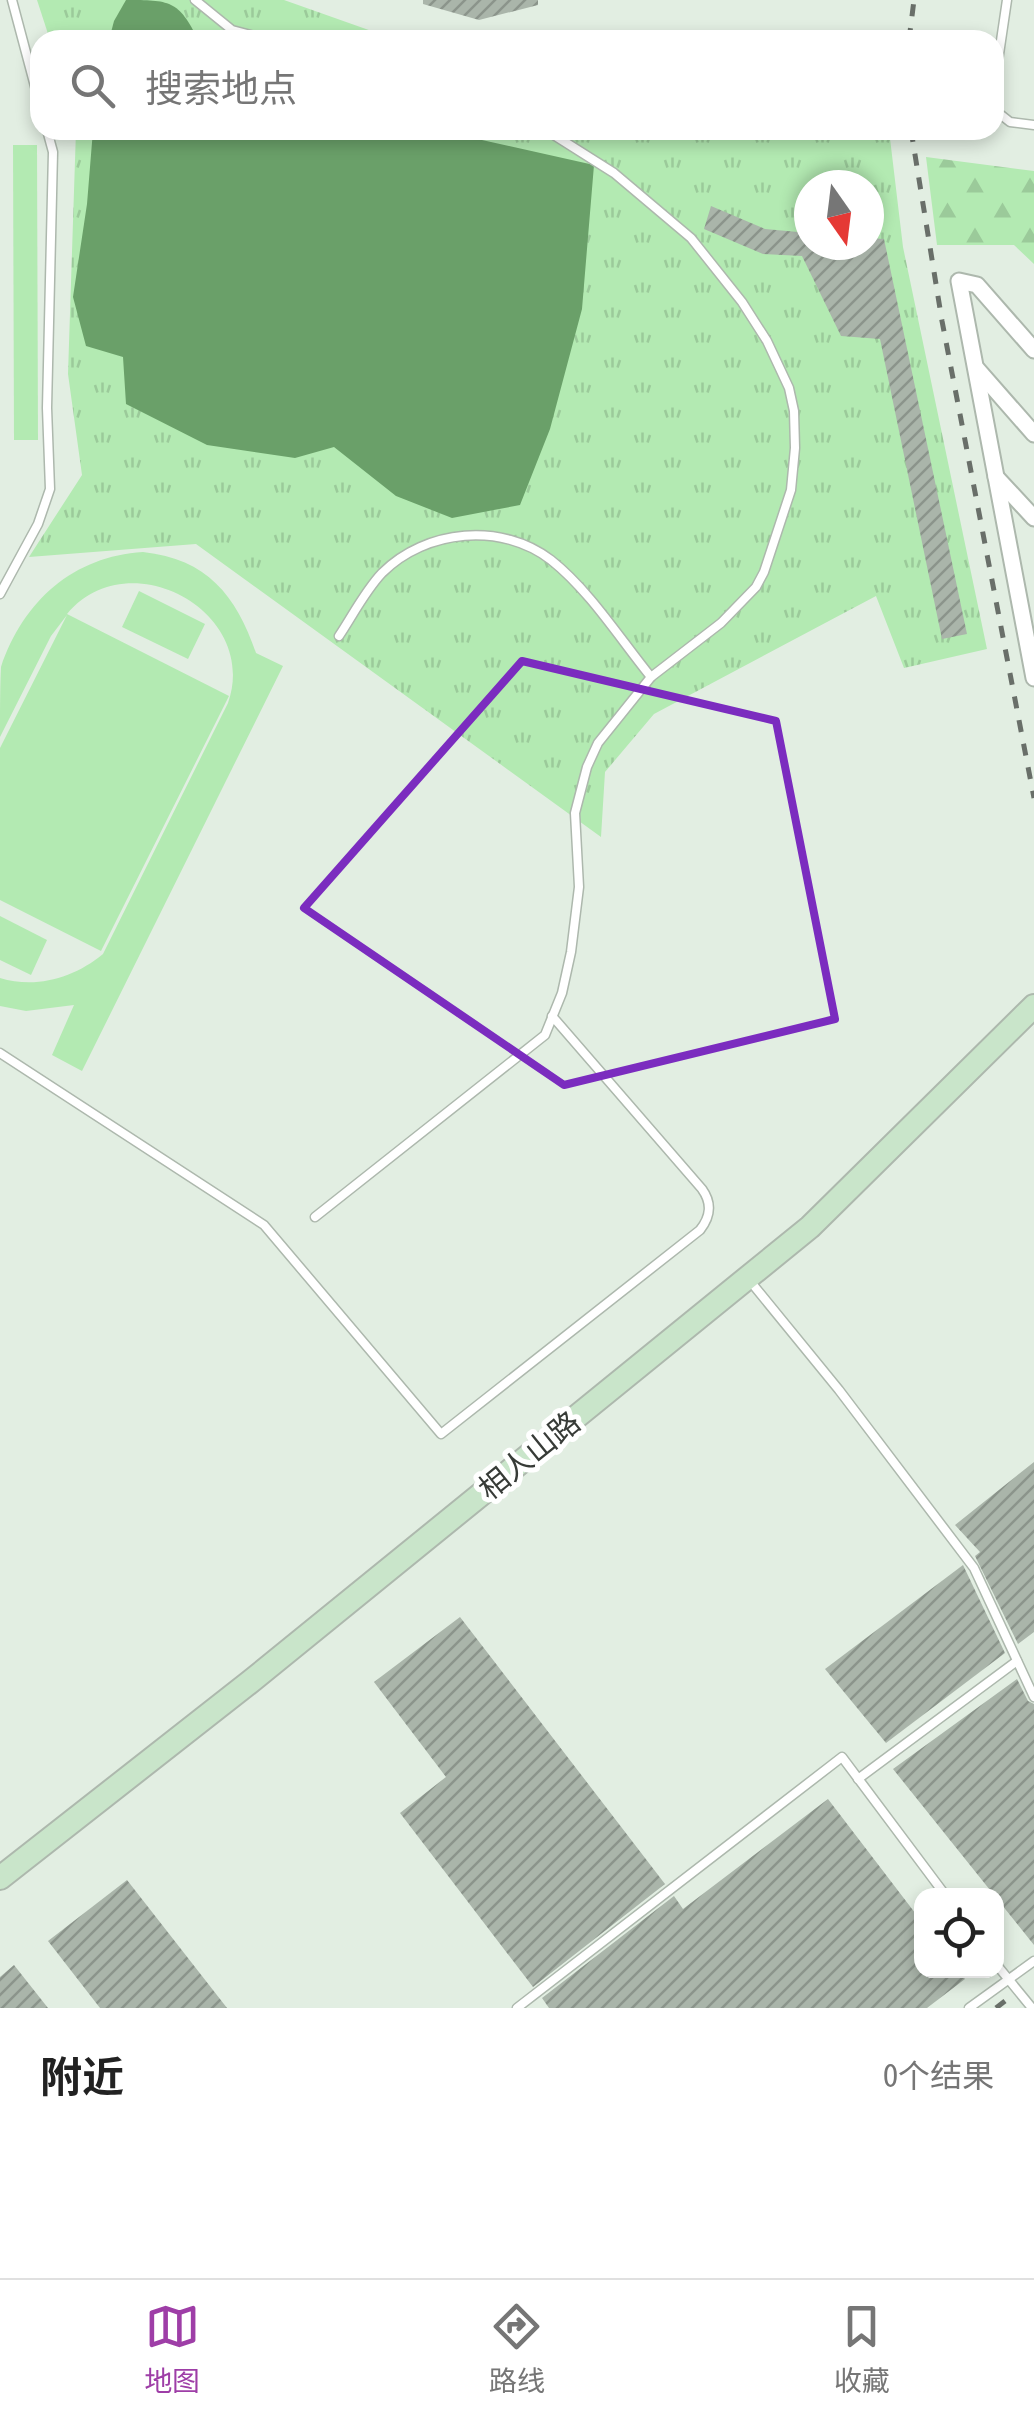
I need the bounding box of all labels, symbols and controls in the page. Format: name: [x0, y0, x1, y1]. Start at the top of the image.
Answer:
search box: [30, 30, 1004, 140]
icon: search: [65, 58, 120, 113]
text: 搜索地点: [145, 67, 297, 110]
north arrow: [794, 170, 884, 260]
street label: 相人山路: [472, 1404, 586, 1506]
map controls: [914, 1888, 1004, 1978]
button: locate: [914, 1888, 1004, 1978]
text: 附近: [40, 2053, 124, 2101]
text: 0个结果: [883, 2057, 994, 2094]
tab: 地图: [144, 2299, 200, 2399]
tab: 路线: [489, 2299, 545, 2399]
tab: 收藏: [834, 2299, 890, 2399]

